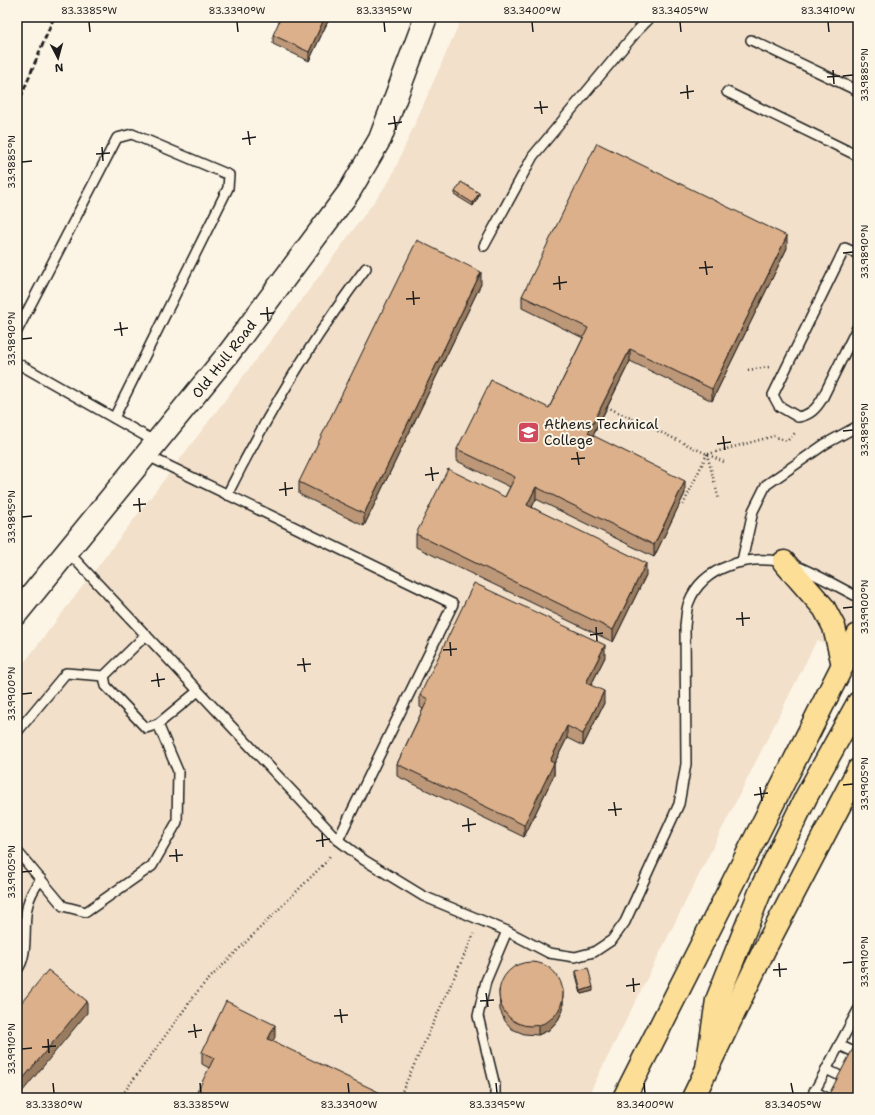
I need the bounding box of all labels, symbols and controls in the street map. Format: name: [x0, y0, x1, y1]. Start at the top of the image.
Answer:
text: 83.3385°W: [61, 4, 118, 17]
text: 83.3390°W: [209, 4, 266, 17]
text: 83.3395°W: [356, 4, 412, 17]
text: 83.3400°W: [503, 4, 561, 17]
text: 83.3405°W: [652, 4, 709, 17]
text: 83.3410°W: [801, 4, 856, 17]
north arrow: [38, 38, 78, 78]
text: 33.9885°N: [858, 48, 871, 102]
text: N: [54, 60, 64, 75]
text: 33.9885°N: [5, 135, 18, 189]
text: 33.9890°N: [858, 225, 871, 279]
text: 33.9890°N: [5, 312, 18, 366]
street label: Old Hull Road: [188, 316, 260, 402]
text: 33.9895°N: [858, 403, 871, 457]
place label: Athens Technical College: [544, 415, 659, 449]
school or university icon: Athens Technical College: [516, 419, 542, 445]
text: 33.9895°N: [5, 490, 18, 544]
text: 33.9900°N: [858, 580, 871, 634]
text: 33.9900°N: [5, 667, 18, 721]
text: 33.9905°N: [858, 757, 871, 811]
text: 33.9905°N: [5, 845, 18, 899]
text: 33.9910°N: [858, 936, 871, 988]
text: 33.9910°N: [5, 1023, 18, 1075]
text: 83.3380°W: [25, 1098, 83, 1111]
text: 83.3385°W: [173, 1098, 230, 1111]
text: 83.3390°W: [321, 1098, 378, 1111]
text: 83.3395°W: [469, 1098, 525, 1111]
text: 83.3400°W: [616, 1098, 674, 1111]
text: 83.3405°W: [765, 1098, 822, 1111]

